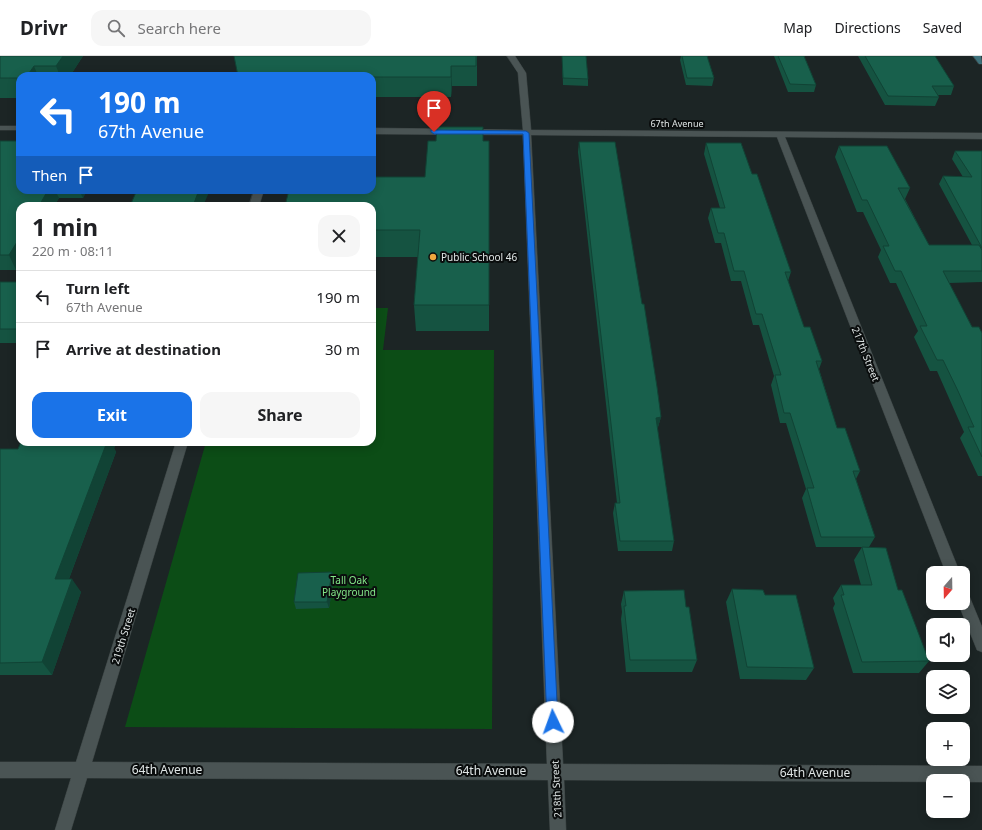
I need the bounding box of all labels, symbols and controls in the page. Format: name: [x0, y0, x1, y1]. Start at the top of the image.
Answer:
search box: [91, 10, 371, 46]
text: Drivr: [20, 15, 67, 41]
icon: search: [105, 17, 127, 39]
text: Search here: [137, 18, 221, 38]
text: Map: [783, 18, 812, 37]
text: Directions: [834, 18, 901, 37]
text: Saved: [923, 18, 962, 37]
text: 190 m: [98, 83, 181, 121]
icon: left: [32, 88, 84, 140]
pin: [417, 91, 451, 132]
icon: arrive: [423, 97, 445, 119]
street label: 67th Avenue: [650, 117, 704, 130]
text: 67th Avenue: [98, 119, 204, 143]
icon: arrive: [75, 164, 97, 186]
text: Then: [32, 165, 67, 185]
text: 1 min: [32, 210, 98, 243]
button: close: [318, 215, 360, 257]
text: 220 m · 08:11: [32, 242, 113, 260]
place label: Public School 46: [441, 250, 517, 264]
marker: Public School 46: [428, 252, 438, 262]
text: Turn left: [66, 278, 130, 298]
icon: left: [32, 286, 54, 308]
text: 190 m: [316, 287, 360, 307]
text: 67th Avenue: [66, 298, 143, 316]
street label: 217th Street: [849, 325, 883, 384]
icon: arrive: [32, 338, 54, 360]
text: Arrive at destination: [66, 339, 221, 359]
text: 30 m: [325, 339, 360, 359]
button: Exit: [32, 392, 192, 438]
button: Share: [200, 392, 360, 438]
north arrow: [926, 566, 970, 610]
map controls: [926, 566, 970, 818]
park label: Tall Oak Playground: [322, 573, 376, 599]
street label: 219th Street: [108, 606, 138, 666]
button: sound: [926, 618, 970, 662]
button: layers: [926, 670, 970, 714]
position arrow: [532, 701, 574, 743]
button: +: [926, 722, 970, 766]
street label: 218th Street: [547, 760, 564, 818]
street label: 64th Avenue: [132, 761, 203, 778]
street label: 64th Avenue: [456, 762, 527, 779]
street label: 64th Avenue: [780, 764, 851, 781]
button: −: [926, 774, 970, 818]

